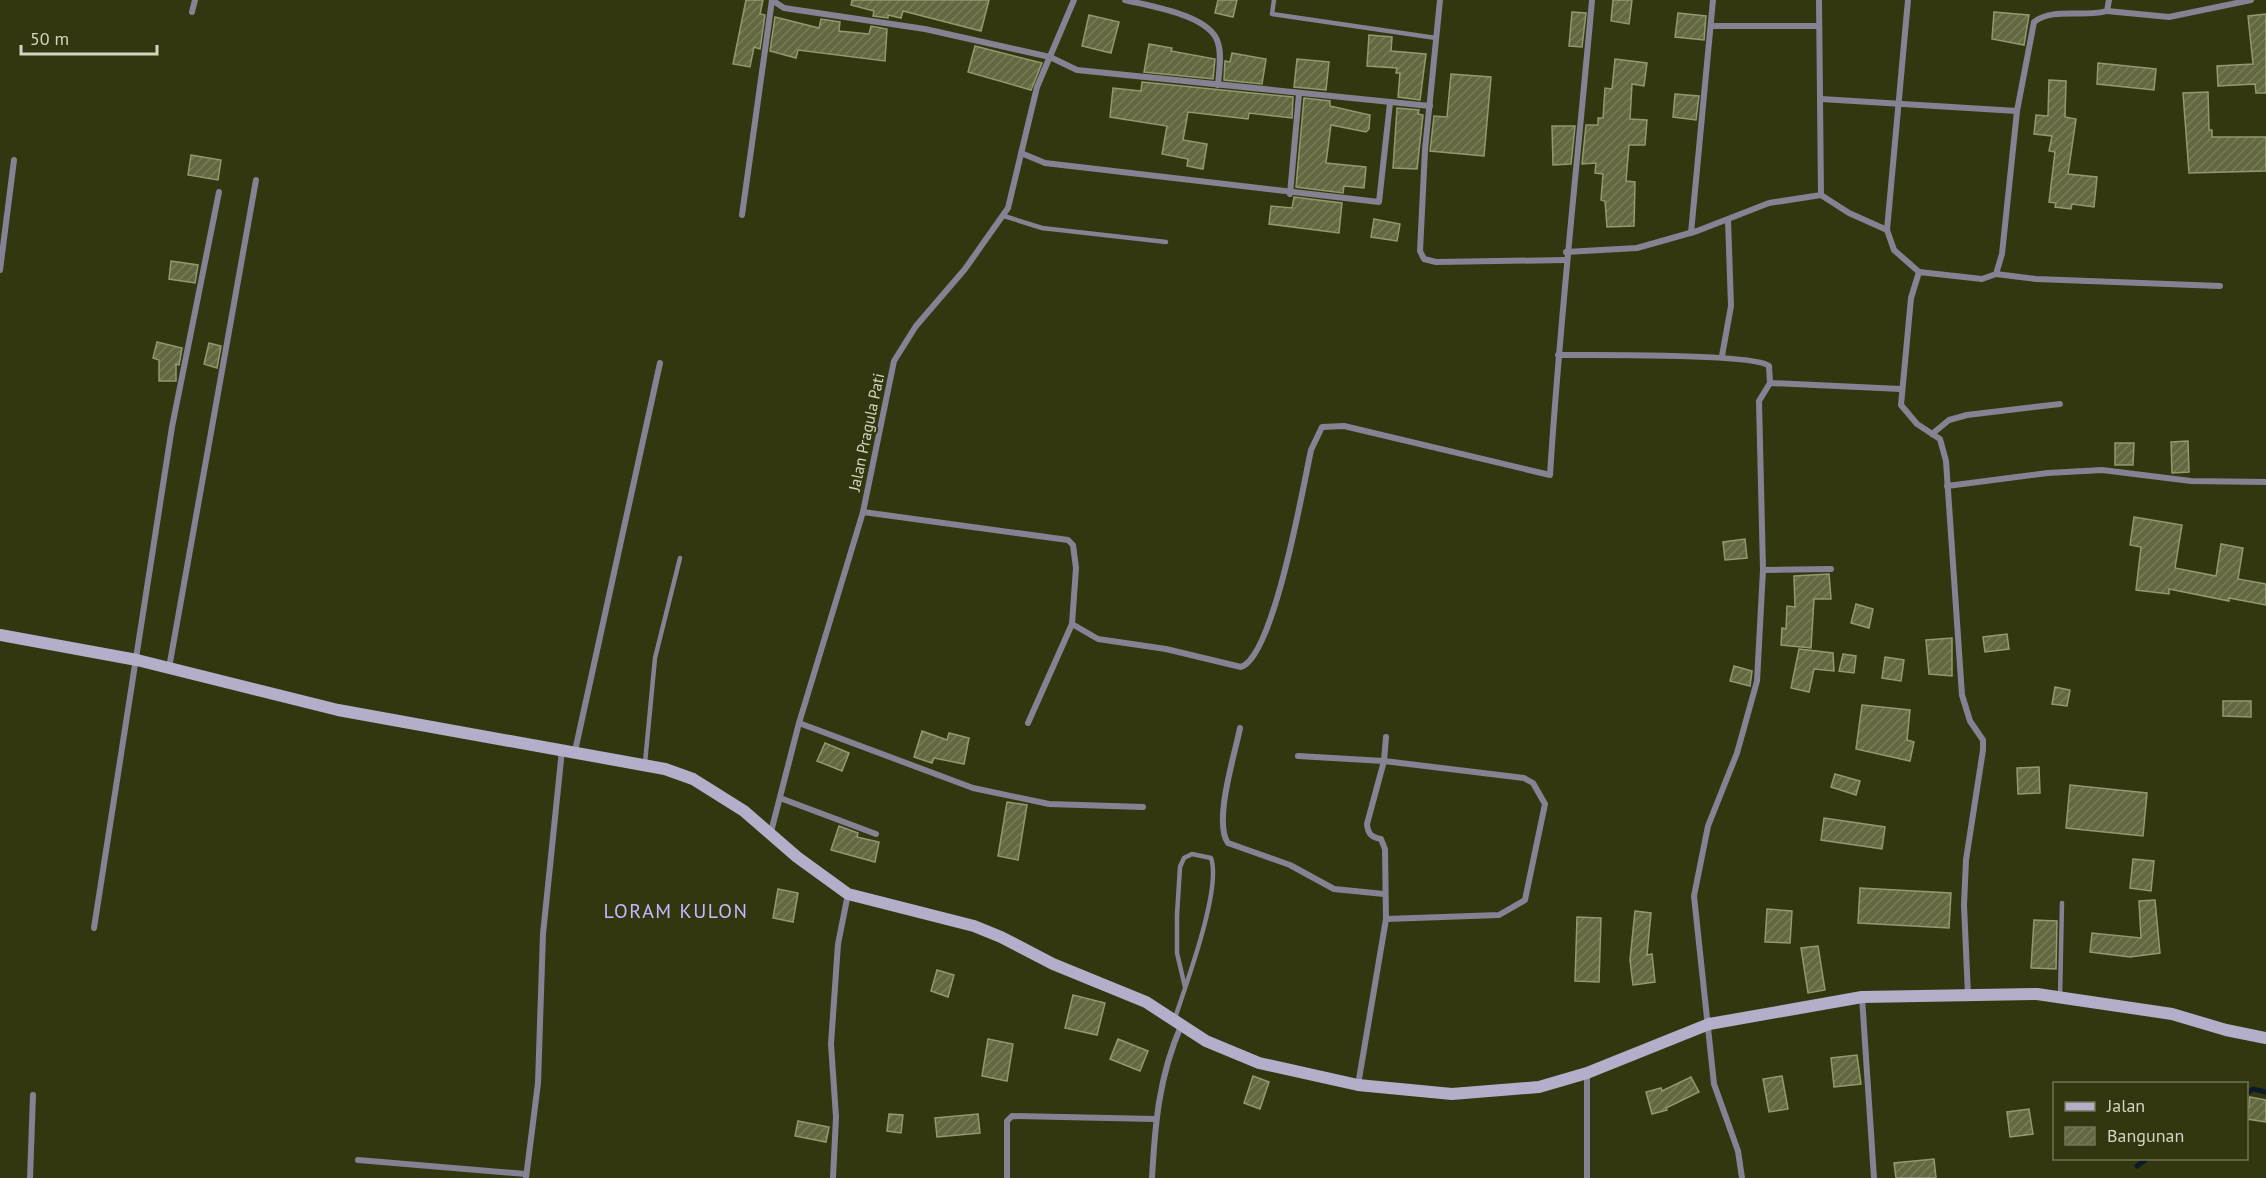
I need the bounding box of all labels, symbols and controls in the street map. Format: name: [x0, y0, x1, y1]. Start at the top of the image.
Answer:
scale bar: [21, 18, 158, 56]
text: 50 m: [30, 27, 69, 50]
street label: Jalan Pragula Pati: [844, 371, 888, 494]
district label: LORAM KULON: [604, 898, 748, 924]
legend: [2053, 1082, 2248, 1160]
text: Jalan: [2106, 1094, 2145, 1117]
text: Bangunan: [2107, 1124, 2184, 1147]

